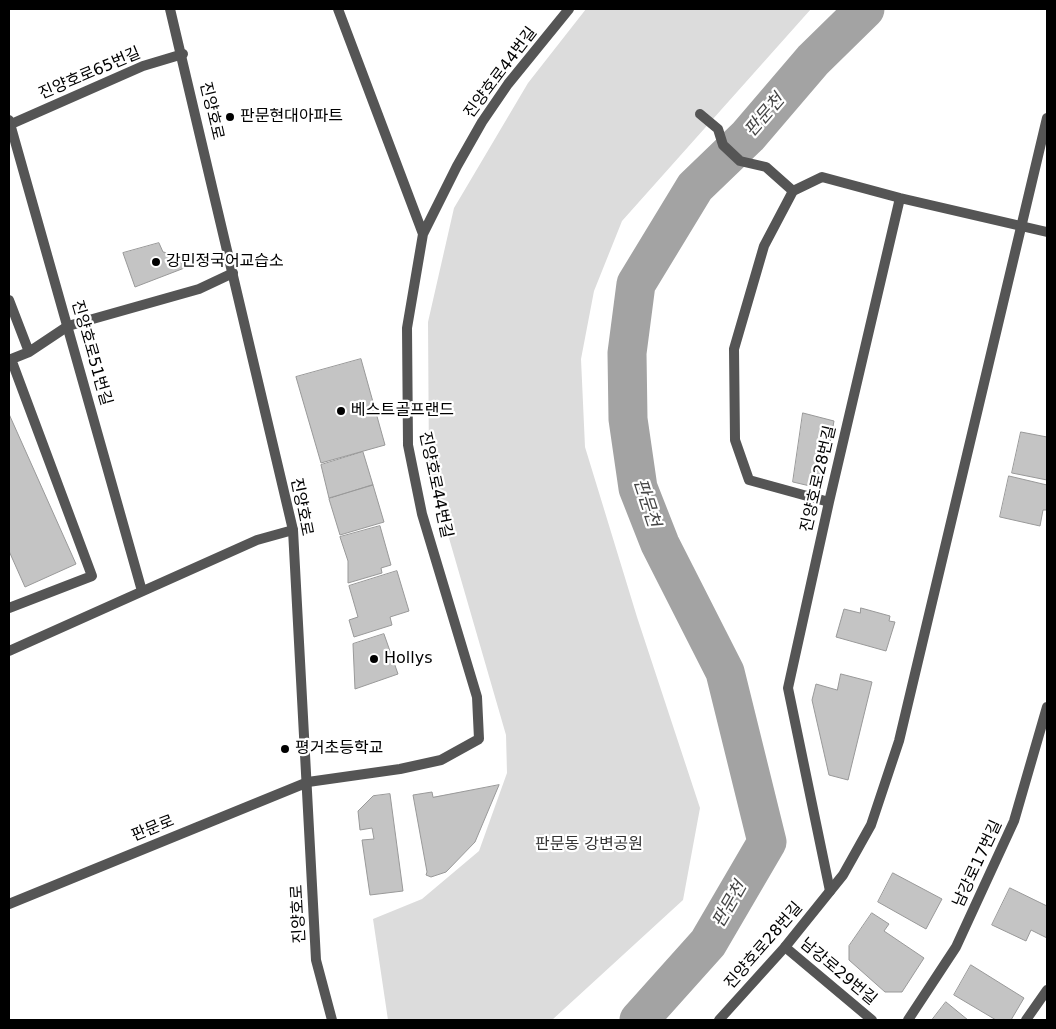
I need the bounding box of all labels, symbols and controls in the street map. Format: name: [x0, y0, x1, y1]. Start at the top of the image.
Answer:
street label: 진양호로44번길: [461, 24, 541, 122]
street label: 진양호로65번길: [36, 44, 144, 104]
street label: 진양호로: [195, 80, 227, 142]
water label: 판문천: [741, 90, 789, 142]
place label: 판문현대아파트: [240, 107, 343, 127]
marker: 판문현대아파트: [224, 111, 236, 123]
place label: 강민정국어교습소: [166, 252, 284, 272]
marker: 강민정국어교습소: [150, 256, 162, 268]
street label: 진양호로51번길: [67, 298, 115, 408]
place label: 베스트골프랜드: [351, 401, 454, 421]
marker: 베스트골프랜드: [335, 405, 347, 417]
street label: 진양호로28번길: [797, 424, 841, 534]
street label: 진양호로44번길: [414, 430, 456, 540]
street label: 진양호로: [286, 476, 316, 538]
water label: 판문천: [628, 476, 664, 530]
place label: Hollys: [384, 649, 433, 669]
marker: Hollys: [368, 653, 380, 665]
place label: 평거초등학교: [295, 739, 383, 759]
marker: 평거초등학교: [279, 743, 291, 755]
street label: 판문로: [129, 812, 177, 846]
street label: 남강로17번길: [949, 817, 1007, 911]
park label: 판문동 강변공원: [535, 835, 643, 855]
water label: 판문천: [708, 878, 752, 932]
street label: 진양호로: [288, 884, 310, 944]
street label: 진양호로28번길: [721, 899, 807, 993]
street label: 남강로29번길: [796, 934, 880, 1010]

